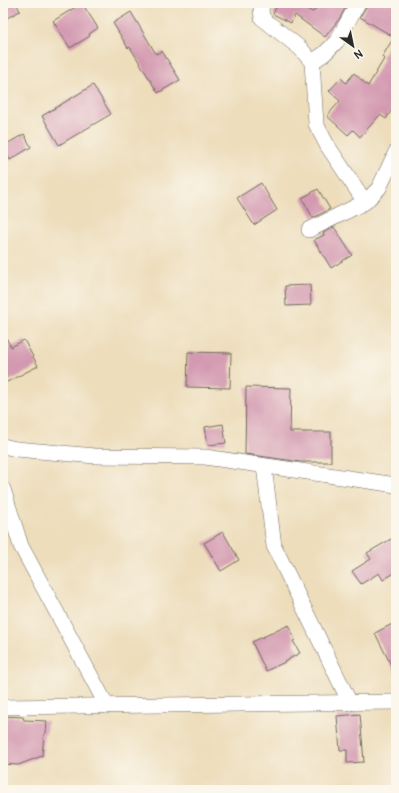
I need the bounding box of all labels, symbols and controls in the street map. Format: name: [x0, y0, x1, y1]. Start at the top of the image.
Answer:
north arrow: [333, 26, 373, 66]
text: N: [351, 46, 365, 62]

